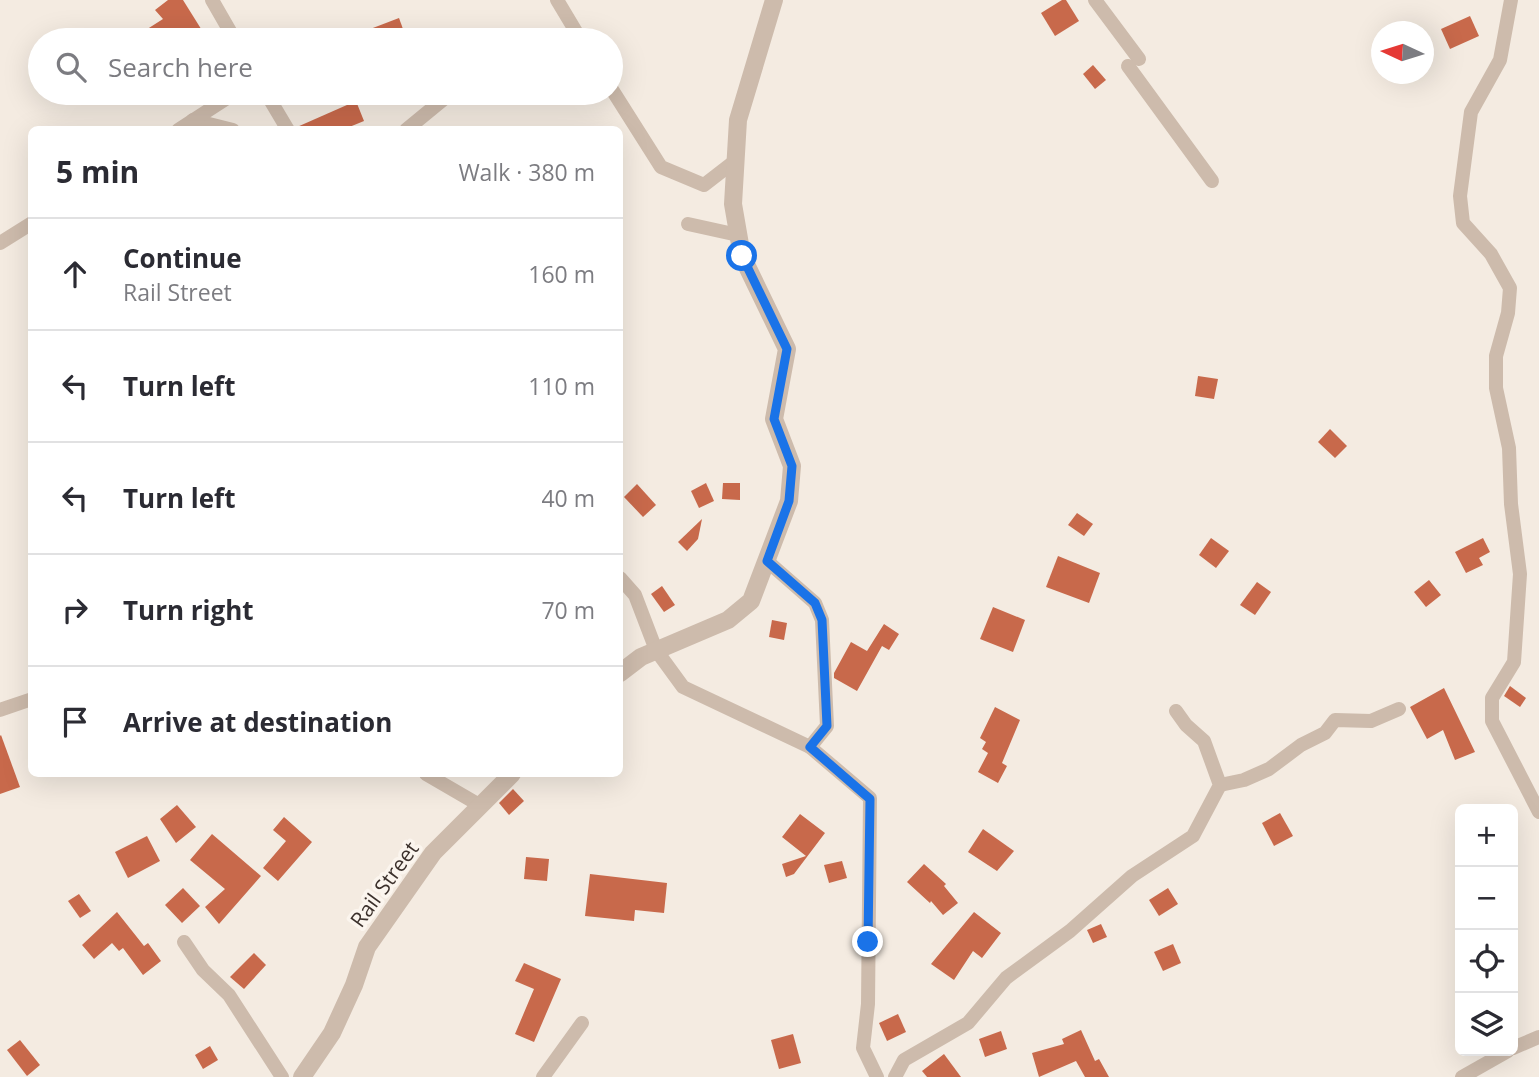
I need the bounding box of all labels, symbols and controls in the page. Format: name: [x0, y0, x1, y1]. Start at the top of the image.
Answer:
north arrow: [1371, 21, 1434, 84]
search box: [28, 28, 623, 105]
icon: search: [52, 48, 90, 86]
text: Search here: [108, 49, 253, 85]
text: 5 min: [56, 151, 139, 192]
text: Walk · 380 m: [458, 156, 595, 188]
text: Continue: [123, 240, 242, 276]
route start: [726, 240, 757, 271]
icon: ahead: [56, 255, 94, 293]
text: 160 m: [528, 258, 595, 290]
text: Rail Street: [123, 276, 232, 308]
icon: left: [56, 367, 94, 405]
text: Turn left: [123, 368, 235, 404]
text: 110 m: [528, 370, 595, 402]
icon: left: [56, 479, 94, 517]
text: Turn left: [123, 480, 235, 516]
text: 40 m: [541, 482, 595, 514]
icon: right: [56, 591, 94, 629]
text: Turn right: [123, 592, 254, 628]
text: 70 m: [541, 594, 595, 626]
icon: arrive: [56, 703, 94, 741]
text: Arrive at destination: [123, 704, 392, 740]
map controls: [1455, 804, 1518, 1056]
button: +: [1455, 804, 1518, 867]
street label: Rail Street: [343, 836, 425, 932]
button: −: [1455, 867, 1518, 930]
route end: [852, 926, 883, 957]
button: locate: [1455, 930, 1518, 993]
button: layers: [1455, 993, 1518, 1056]

